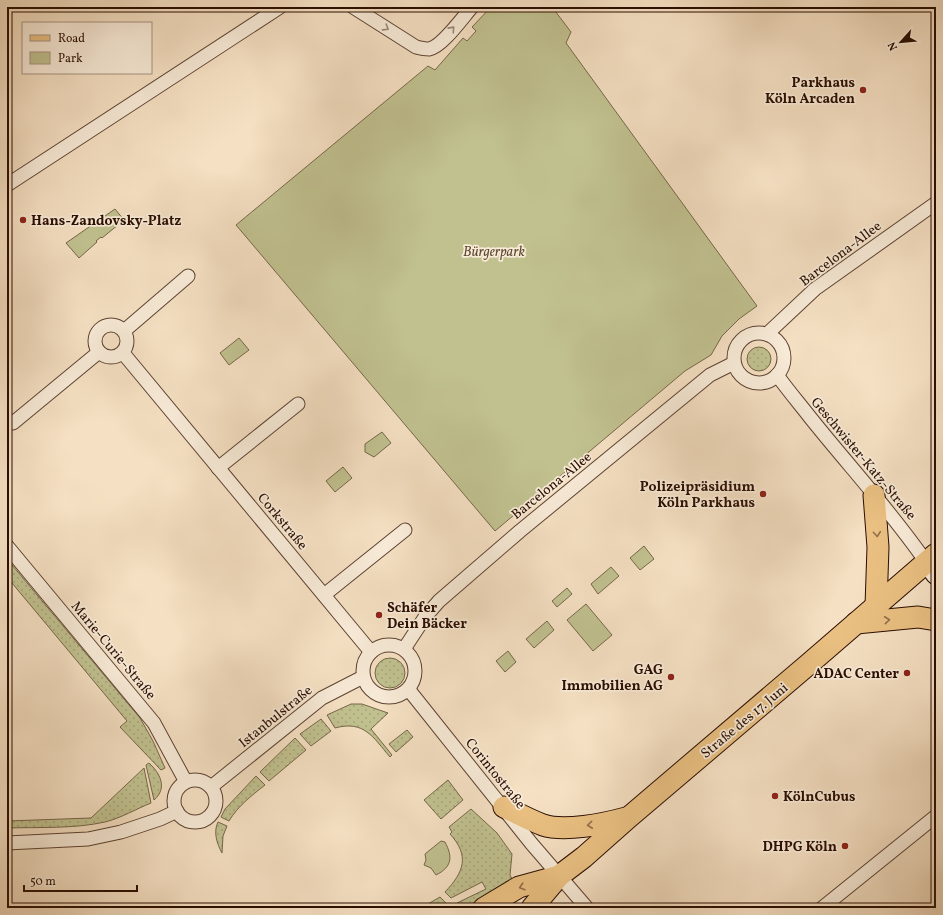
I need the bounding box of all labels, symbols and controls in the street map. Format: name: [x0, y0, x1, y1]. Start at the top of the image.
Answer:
legend: [22, 22, 152, 74]
north arrow: [881, 22, 921, 62]
one-way arrow: [382, 23, 389, 31]
one-way arrow: [448, 26, 455, 34]
text: Road: [58, 31, 85, 47]
text: N: [885, 39, 902, 53]
text: Park: [58, 51, 83, 67]
place label: Parkhaus Köln Arcaden: [765, 74, 855, 109]
marker: Parkhaus Köln Arcaden: [858, 85, 868, 95]
place label: Hans-Zandovsky-Platz: [31, 212, 181, 231]
marker: Hans-Zandovsky-Platz: [18, 215, 28, 225]
street label: Barcelona-Allee: [796, 217, 886, 291]
park label: Bürgerpark: [463, 243, 525, 262]
street label: Geschwister-Katz-Straße: [806, 394, 920, 525]
street label: Barcelona-Allee: [508, 448, 596, 524]
place label: Polizeipräsidium Köln Parkhaus: [640, 478, 755, 513]
street label: Corkstraße: [252, 489, 311, 555]
marker: Polizeipräsidium Köln Parkhaus: [758, 489, 768, 499]
one-way arrow: [872, 531, 881, 537]
street label: Marie-Curie-Straße: [66, 598, 160, 704]
place label: Schäfer Dein Bäcker: [387, 599, 467, 634]
marker: Schäfer Dein Bäcker: [374, 610, 384, 620]
one-way arrow: [884, 616, 890, 625]
place label: GAG Immobilien AG: [561, 661, 663, 696]
place label: ADAC Center: [814, 665, 899, 684]
marker: ADAC Center: [902, 668, 912, 678]
marker: GAG Immobilien AG: [666, 672, 676, 682]
street label: Straße des 17. Juni: [697, 679, 793, 763]
street label: Istanbulstraße: [235, 681, 317, 753]
street label: Corintostraße: [460, 735, 530, 814]
place label: KölnCubus: [783, 788, 856, 807]
marker: KölnCubus: [770, 791, 780, 801]
one-way arrow: [587, 820, 593, 829]
place label: DHPG Köln: [762, 838, 837, 857]
marker: DHPG Köln: [840, 841, 850, 851]
scale bar: [24, 867, 137, 893]
text: 50 m: [30, 874, 56, 890]
one-way arrow: [519, 882, 526, 891]

